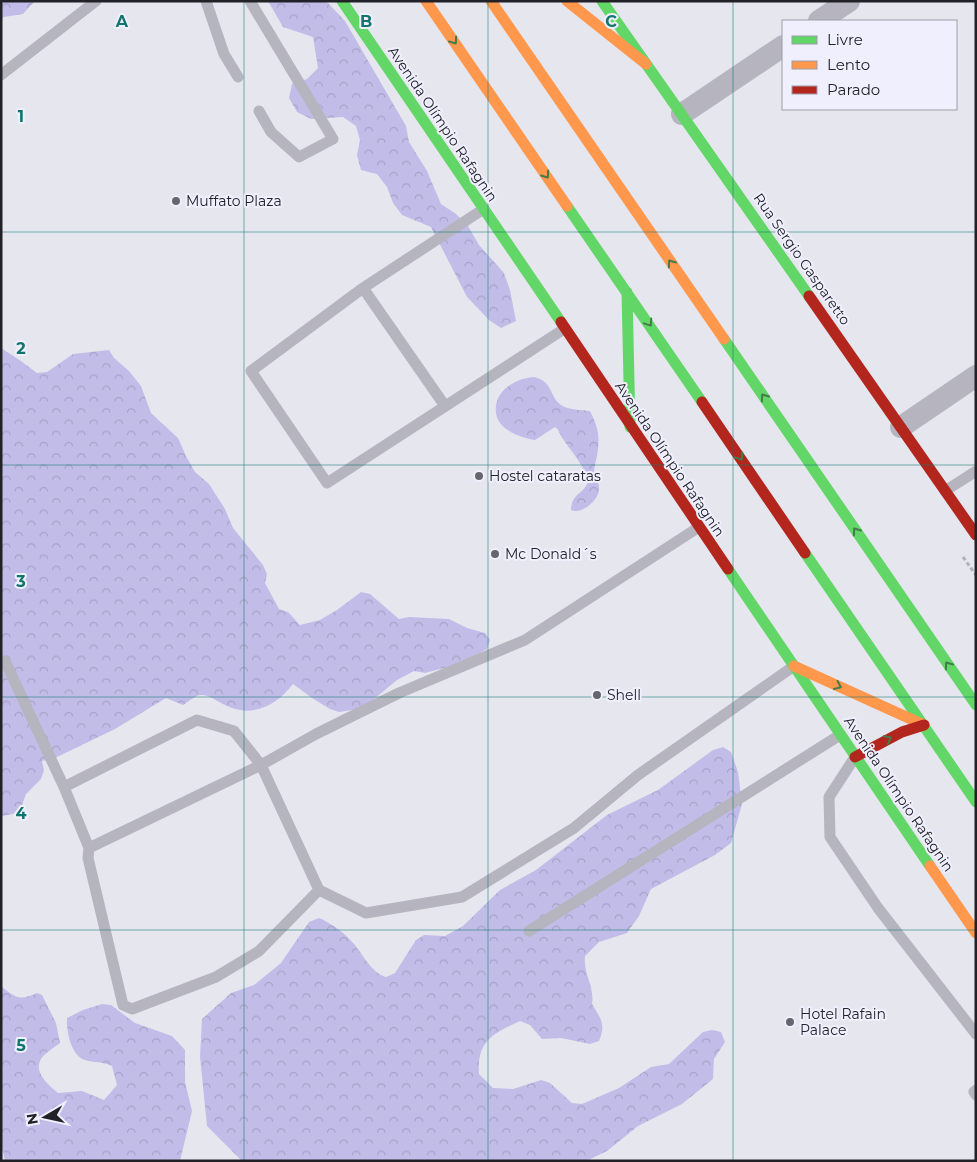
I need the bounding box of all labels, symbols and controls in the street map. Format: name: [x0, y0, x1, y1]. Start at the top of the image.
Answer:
text: A: [115, 12, 129, 31]
text: B: [360, 12, 372, 31]
text: C: [605, 12, 617, 31]
legend: [782, 20, 957, 110]
text: Livre: [827, 30, 863, 49]
one-way arrow: [448, 36, 457, 45]
street label: Avenida Olímpio Rafagnin: [384, 43, 502, 205]
text: Lento: [827, 55, 870, 74]
text: Parado: [827, 80, 880, 99]
text: 1: [18, 107, 24, 126]
one-way arrow: [540, 170, 550, 179]
street label: Rua Sergio Gasparetto: [750, 190, 855, 329]
place label: Muffato Plaza: [186, 192, 282, 210]
marker: Muffato Plaza: [170, 195, 182, 207]
one-way arrow: [668, 259, 677, 269]
one-way arrow: [643, 318, 652, 327]
text: 2: [16, 339, 26, 358]
street label: Avenida Olímpio Rafagnin: [611, 378, 729, 540]
one-way arrow: [761, 393, 770, 403]
one-way arrow: [734, 452, 743, 461]
place label: Hostel cataratas: [489, 467, 601, 485]
marker: Hostel cataratas: [473, 470, 485, 482]
one-way arrow: [853, 527, 862, 537]
place label: Mc Donald´s: [505, 545, 597, 563]
marker: Mc Donald´s: [489, 548, 501, 560]
text: 3: [15, 572, 26, 591]
one-way arrow: [945, 661, 954, 670]
one-way arrow: [833, 679, 842, 690]
place label: Shell: [607, 686, 641, 704]
marker: Shell: [591, 689, 603, 701]
street label: Avenida Olímpio Rafagnin: [840, 713, 958, 875]
one-way arrow: [883, 735, 892, 745]
text: 4: [15, 804, 27, 823]
place label: Hotel Rafain Palace: [800, 1005, 886, 1039]
marker: Hotel Rafain Palace: [784, 1016, 796, 1028]
text: 5: [16, 1036, 26, 1055]
north arrow: [20, 1092, 70, 1142]
text: N: [22, 1112, 42, 1126]

